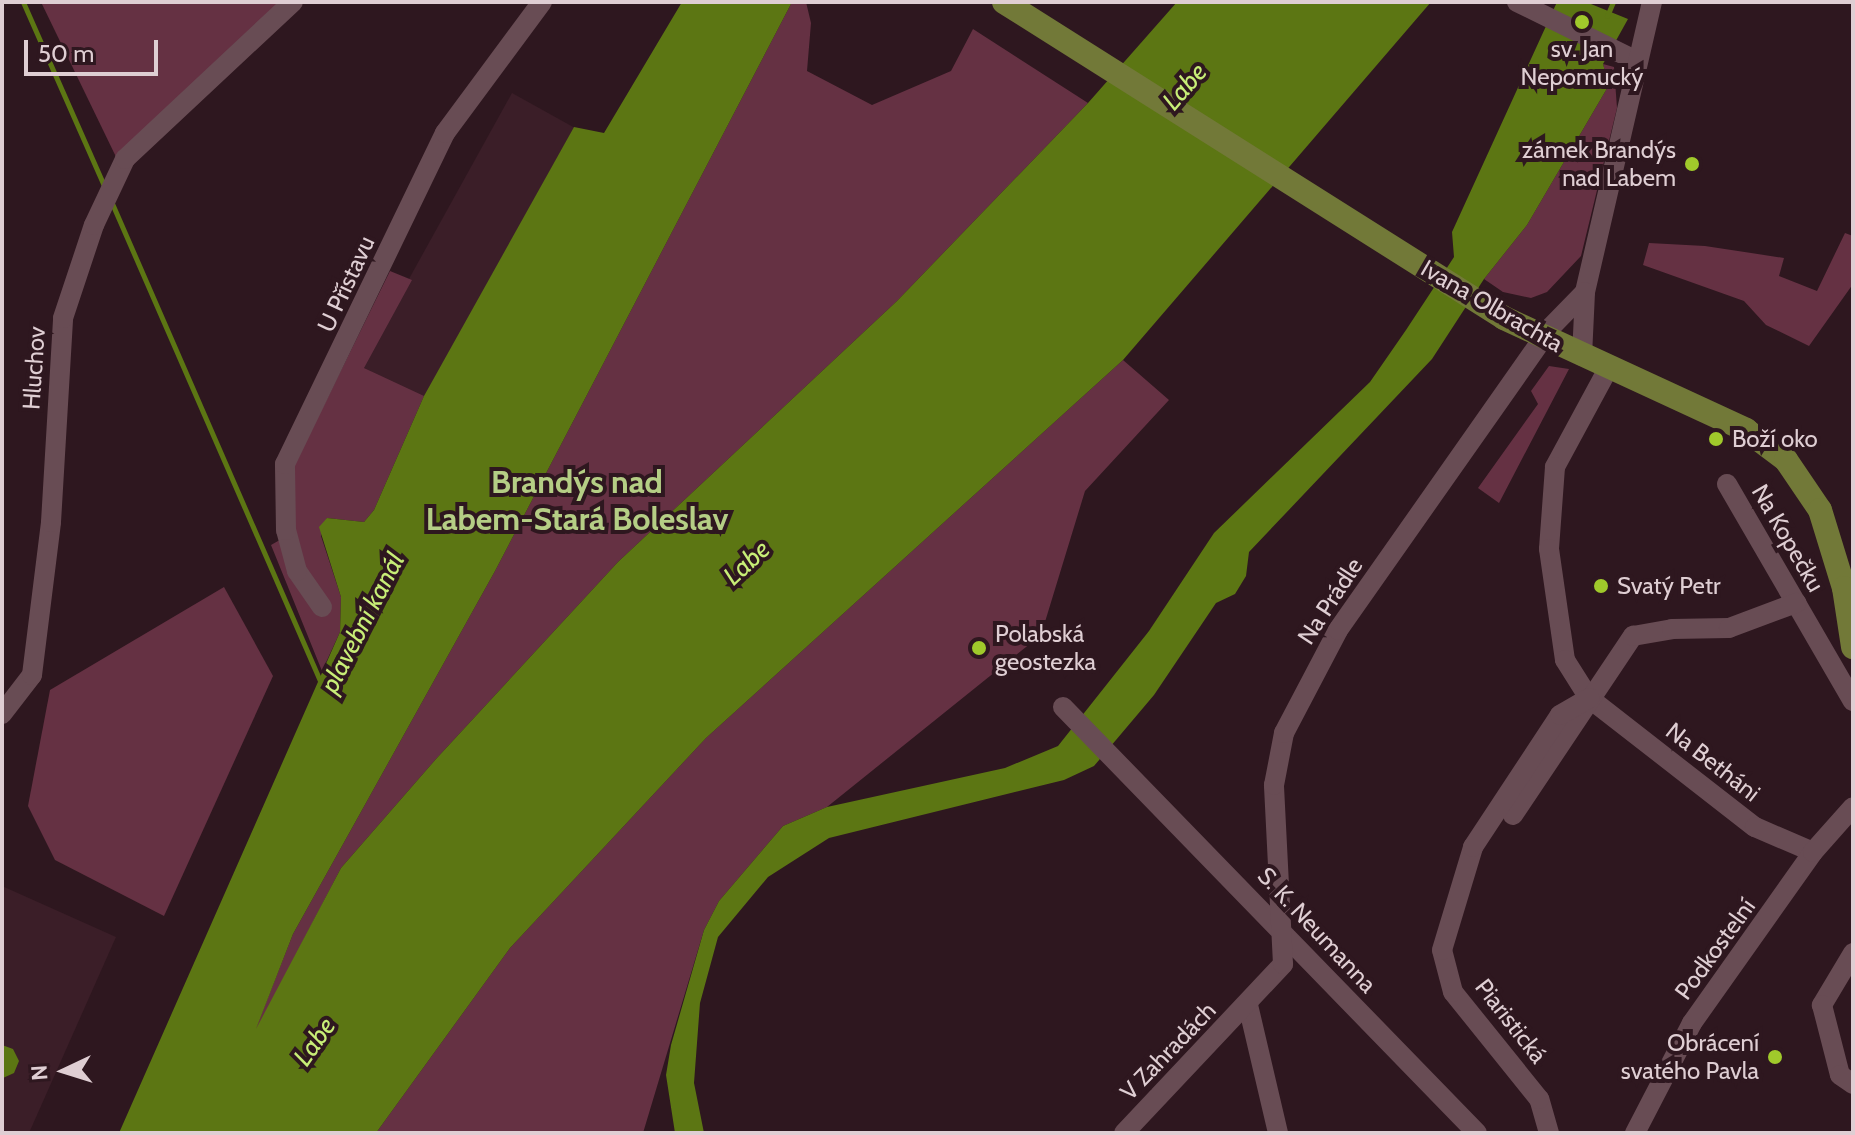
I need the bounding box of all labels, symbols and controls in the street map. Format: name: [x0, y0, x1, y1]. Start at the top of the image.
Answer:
marker: sv. Jan Nepomucký: [1573, 13, 1591, 31]
scale bar: [28, 24, 162, 74]
place label: sv. Jan Nepomucký: [1521, 35, 1643, 91]
text: 50 m: [38, 39, 94, 68]
water label: Labe: [1156, 57, 1214, 117]
place label: zámek Brandýs nad Labem: [1522, 136, 1676, 192]
marker: zámek Brandýs nad Labem: [1683, 155, 1701, 173]
street label: U Přístavu: [311, 231, 381, 337]
street label: Ivana Olbrachta: [1416, 254, 1568, 358]
street label: Hluchov: [17, 325, 51, 411]
place label: Boží oko: [1732, 425, 1818, 453]
marker: Boží oko: [1707, 430, 1725, 448]
district label: Brandýs nad Labem-Stará Boleslav: [426, 464, 728, 539]
street label: Na Kopečku: [1746, 479, 1830, 597]
water label: Labe: [717, 534, 777, 592]
water label: plavební kanál: [314, 548, 412, 698]
street label: Na Prádle: [1291, 552, 1369, 650]
place label: Svatý Petr: [1617, 572, 1721, 600]
marker: Svatý Petr: [1592, 577, 1610, 595]
place label: Polabská geostezka: [995, 620, 1096, 676]
marker: Polabská geostezka: [970, 639, 988, 657]
street label: Na Betháni: [1660, 716, 1766, 808]
street label: S. K. Neumanna: [1252, 861, 1382, 999]
street label: Podkostelní: [1669, 893, 1761, 1005]
street label: Piaristická: [1469, 973, 1553, 1069]
street label: V Zahradách: [1114, 996, 1222, 1106]
water label: Labe: [287, 1012, 343, 1072]
place label: Obrácení svatého Pavla: [1621, 1029, 1759, 1085]
north arrow: [24, 1031, 104, 1111]
marker: Obrácení svatého Pavla: [1766, 1048, 1784, 1066]
text: N: [26, 1064, 54, 1081]

